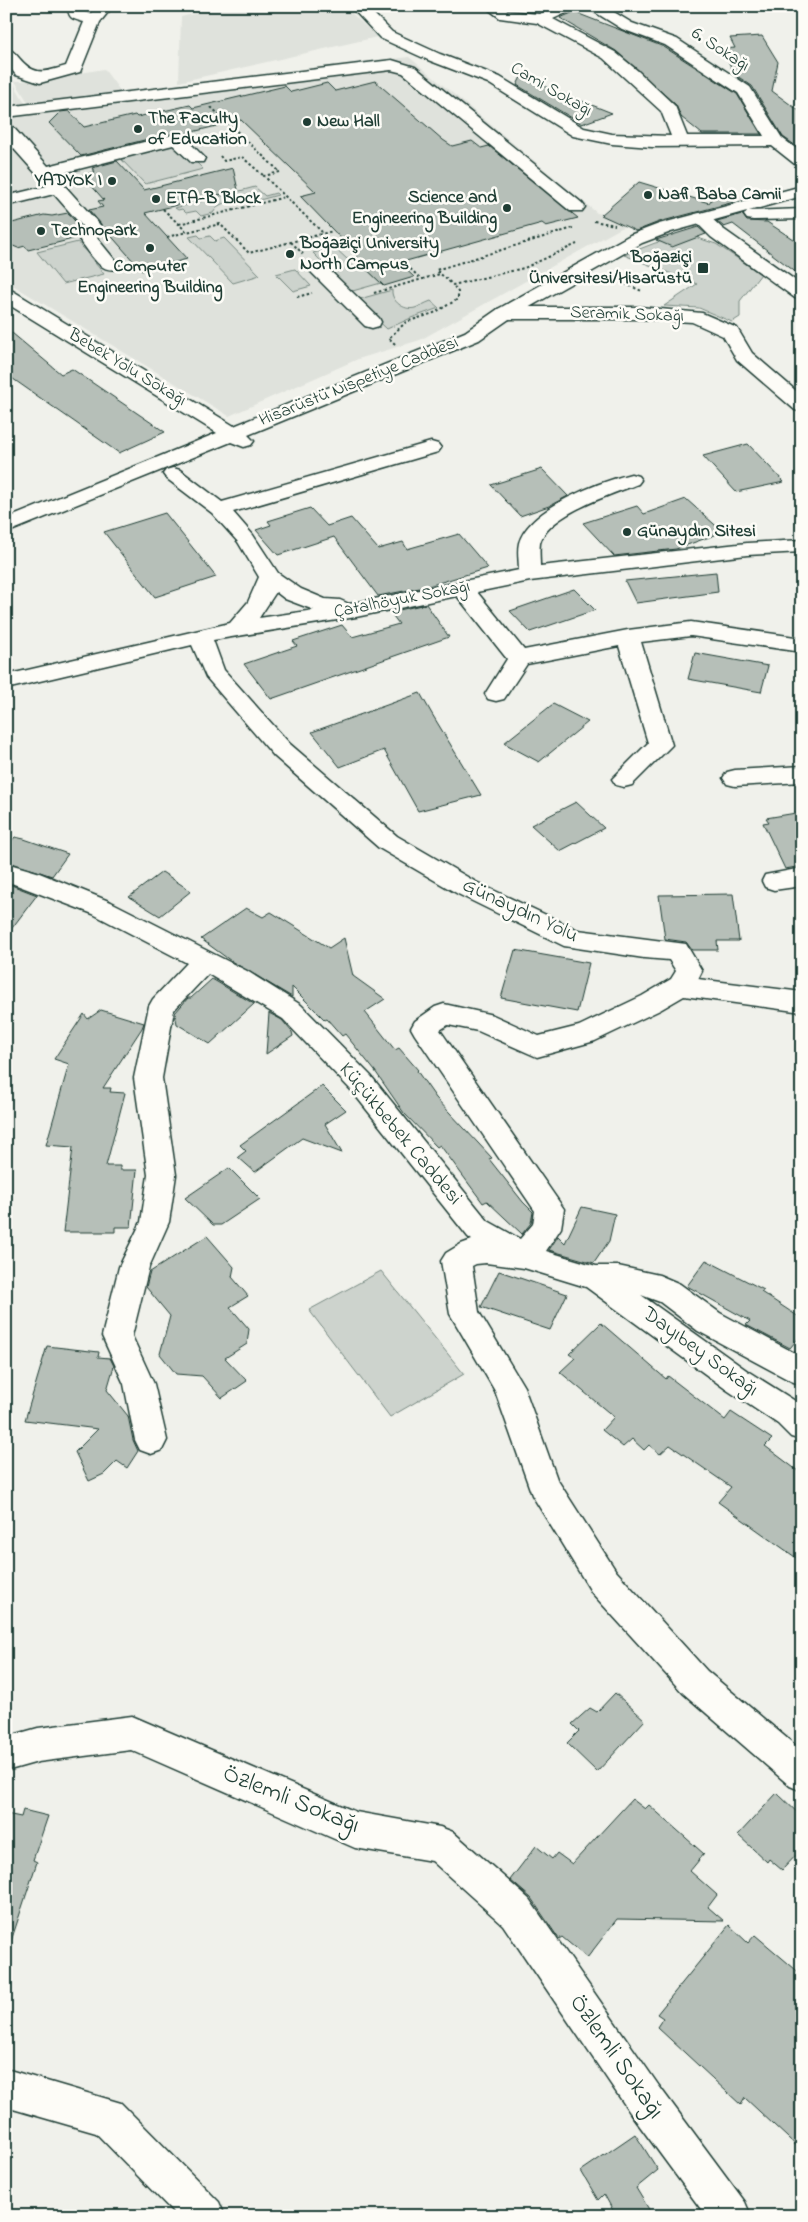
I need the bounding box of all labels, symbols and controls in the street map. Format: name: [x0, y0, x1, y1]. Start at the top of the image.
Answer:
street label: 6. Sokağı: [685, 21, 755, 80]
street label: Cami Sokağı: [505, 56, 597, 125]
place label: The Faculty of Education: [148, 106, 247, 153]
place label: New Hall: [317, 109, 380, 135]
marker: New Hall: [301, 116, 313, 128]
marker: The Faculty of Education: [132, 123, 144, 135]
place label: YADYOK I: [33, 168, 102, 194]
marker: YADYOK I: [106, 175, 118, 187]
place label: Nafi Baba Camii: [658, 182, 782, 208]
place label: Science and Engineering Building: [352, 185, 498, 233]
place label: ETA-B Block: [166, 186, 262, 212]
marker: Nafi Baba Camii: [642, 189, 654, 201]
marker: ETA-B Block: [150, 193, 162, 205]
marker: Science and Engineering Building: [501, 202, 513, 214]
place label: Technopark: [51, 218, 138, 244]
marker: Technopark: [35, 225, 47, 237]
place label: Boğaziçi University North Campus: [299, 231, 439, 278]
marker: Computer Engineering Building: [144, 242, 156, 254]
place label: Boğaziçi Üniversitesi/Hisarüstü: [529, 245, 692, 292]
marker: Boğaziçi University North Campus: [284, 248, 296, 260]
place label: Computer Engineering Building: [77, 254, 223, 302]
marker: Boğaziçi Üniversitesi/Hisarüstü: [696, 261, 710, 275]
street label: Seramik Sokağı: [570, 300, 684, 331]
street label: Bebek Yolu Sokağı: [62, 322, 191, 414]
street label: Hisarüstü Nispetiye Caddesi: [255, 330, 463, 434]
place label: Günaydın Sitesi: [637, 519, 756, 546]
marker: Günaydın Sitesi: [621, 526, 633, 538]
street label: Çatalhöyuk Sokağı: [332, 574, 473, 627]
street label: Günaydın Yolu: [456, 871, 583, 953]
street label: Küçükbebek Caddesi: [331, 1056, 469, 1212]
street label: Dayıbey Sokağı: [634, 1299, 764, 1406]
street label: Özlemli Sokağı: [217, 1756, 365, 1845]
street label: Özlemli Sokağı: [559, 1987, 672, 2127]

